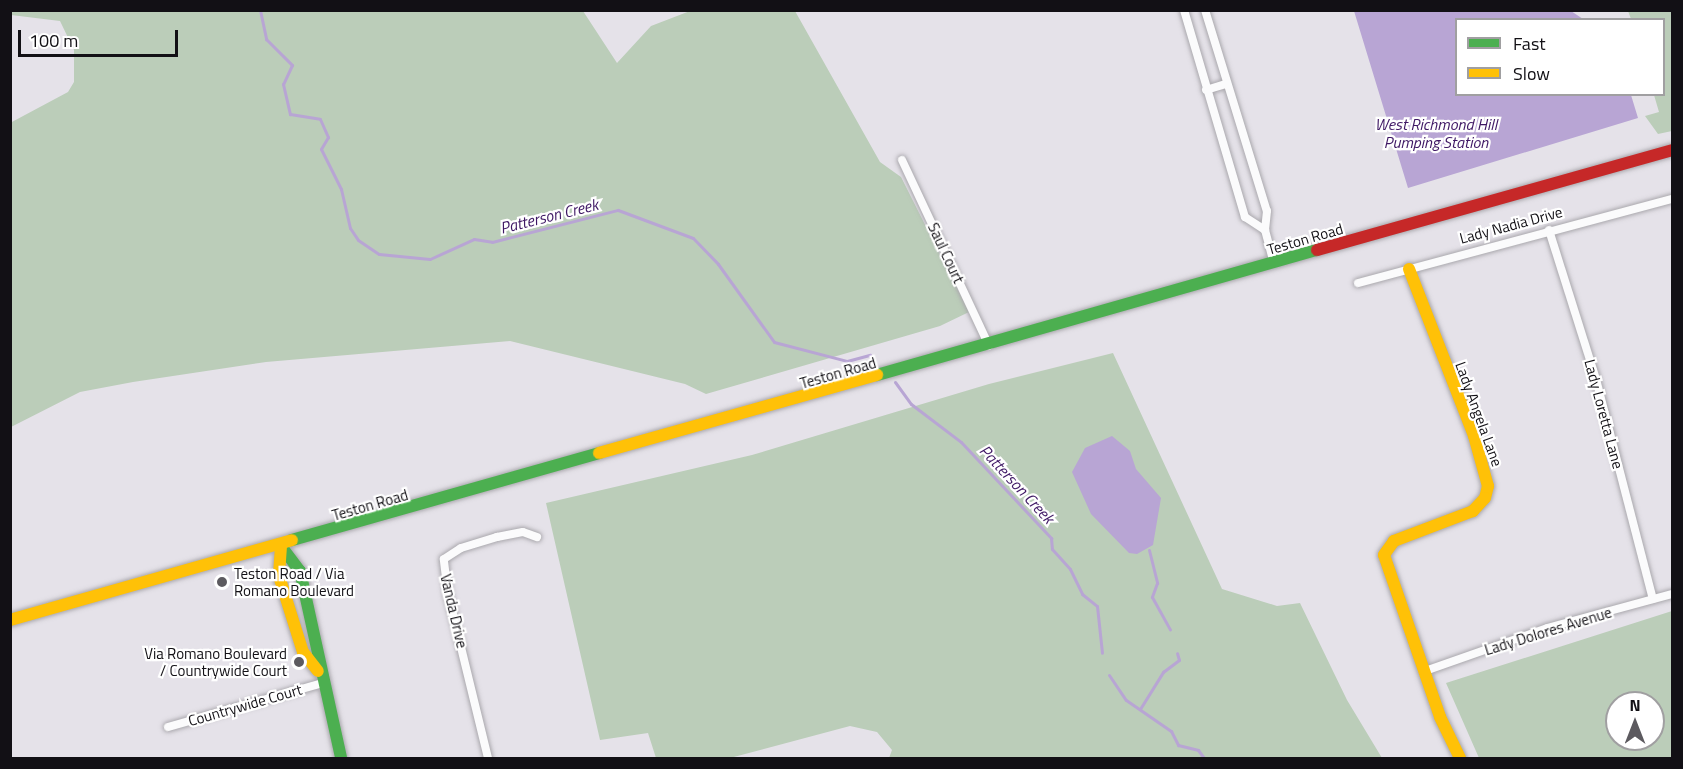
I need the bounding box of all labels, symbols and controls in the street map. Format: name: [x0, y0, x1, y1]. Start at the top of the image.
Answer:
scale bar: [21, 18, 182, 56]
legend: [1455, 18, 1665, 96]
text: 100 m: [29, 27, 78, 54]
text: Fast: [1513, 30, 1546, 57]
text: Slow: [1513, 60, 1550, 87]
water label: West Richmond Hill Pumping Station: [1375, 114, 1497, 152]
water label: Patterson Creek: [498, 195, 600, 237]
street label: Lady Nadia Drive: [1458, 203, 1564, 247]
street label: Saul Court: [924, 220, 968, 286]
street label: Teston Road: [1265, 220, 1345, 258]
street label: Teston Road: [798, 354, 878, 392]
street label: Lady Loretta Lane: [1581, 357, 1627, 471]
street label: Lady Angela Lane: [1452, 359, 1506, 469]
water label: Patterson Creek: [976, 441, 1058, 527]
street label: Teston Road: [330, 486, 410, 524]
place label: Teston Road / Via Romano Boulevard: [234, 564, 354, 599]
street label: Vanda Drive: [437, 572, 471, 650]
marker: Teston Road / Via Romano Boulevard: [215, 575, 229, 589]
street label: Lady Dolores Avenue: [1482, 603, 1614, 659]
place label: Via Romano Boulevard / Countrywide Court: [144, 644, 287, 679]
marker: Via Romano Boulevard / Countrywide Court: [292, 655, 306, 669]
street label: Countrywide Court: [186, 680, 304, 730]
north arrow: [1605, 691, 1665, 751]
text: N: [1629, 693, 1641, 717]

